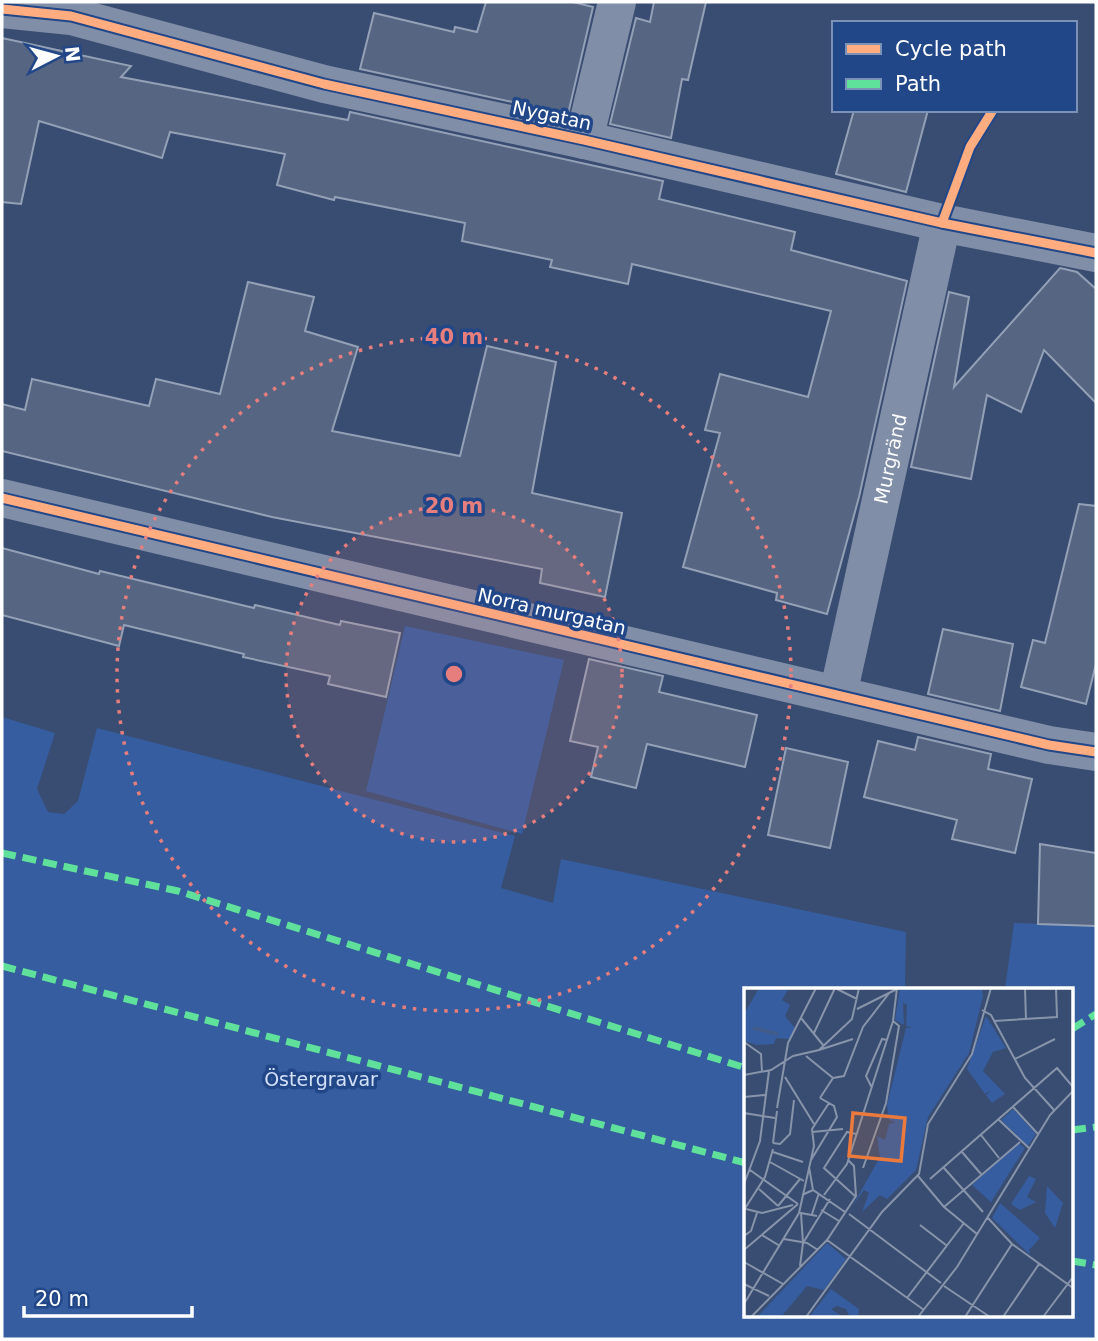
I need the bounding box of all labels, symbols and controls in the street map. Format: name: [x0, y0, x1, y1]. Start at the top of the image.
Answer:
north arrow: [21, 21, 91, 91]
legend: [832, 21, 1077, 112]
text: Cycle path: [895, 37, 1007, 61]
text: N: [61, 45, 85, 63]
text: Path: [895, 72, 941, 96]
street label: Nygatan: [510, 96, 594, 134]
text: 40 m: [425, 325, 483, 349]
street label: Murgränd: [869, 412, 911, 506]
text: 20 m: [425, 494, 483, 518]
street label: Norra murgatan: [476, 583, 628, 639]
centre of rings: [442, 662, 466, 686]
inset map: [744, 988, 1074, 1316]
park label: Östergravar: [264, 1068, 378, 1090]
scale bar: [24, 1274, 192, 1318]
text: 20 m: [35, 1287, 89, 1311]

